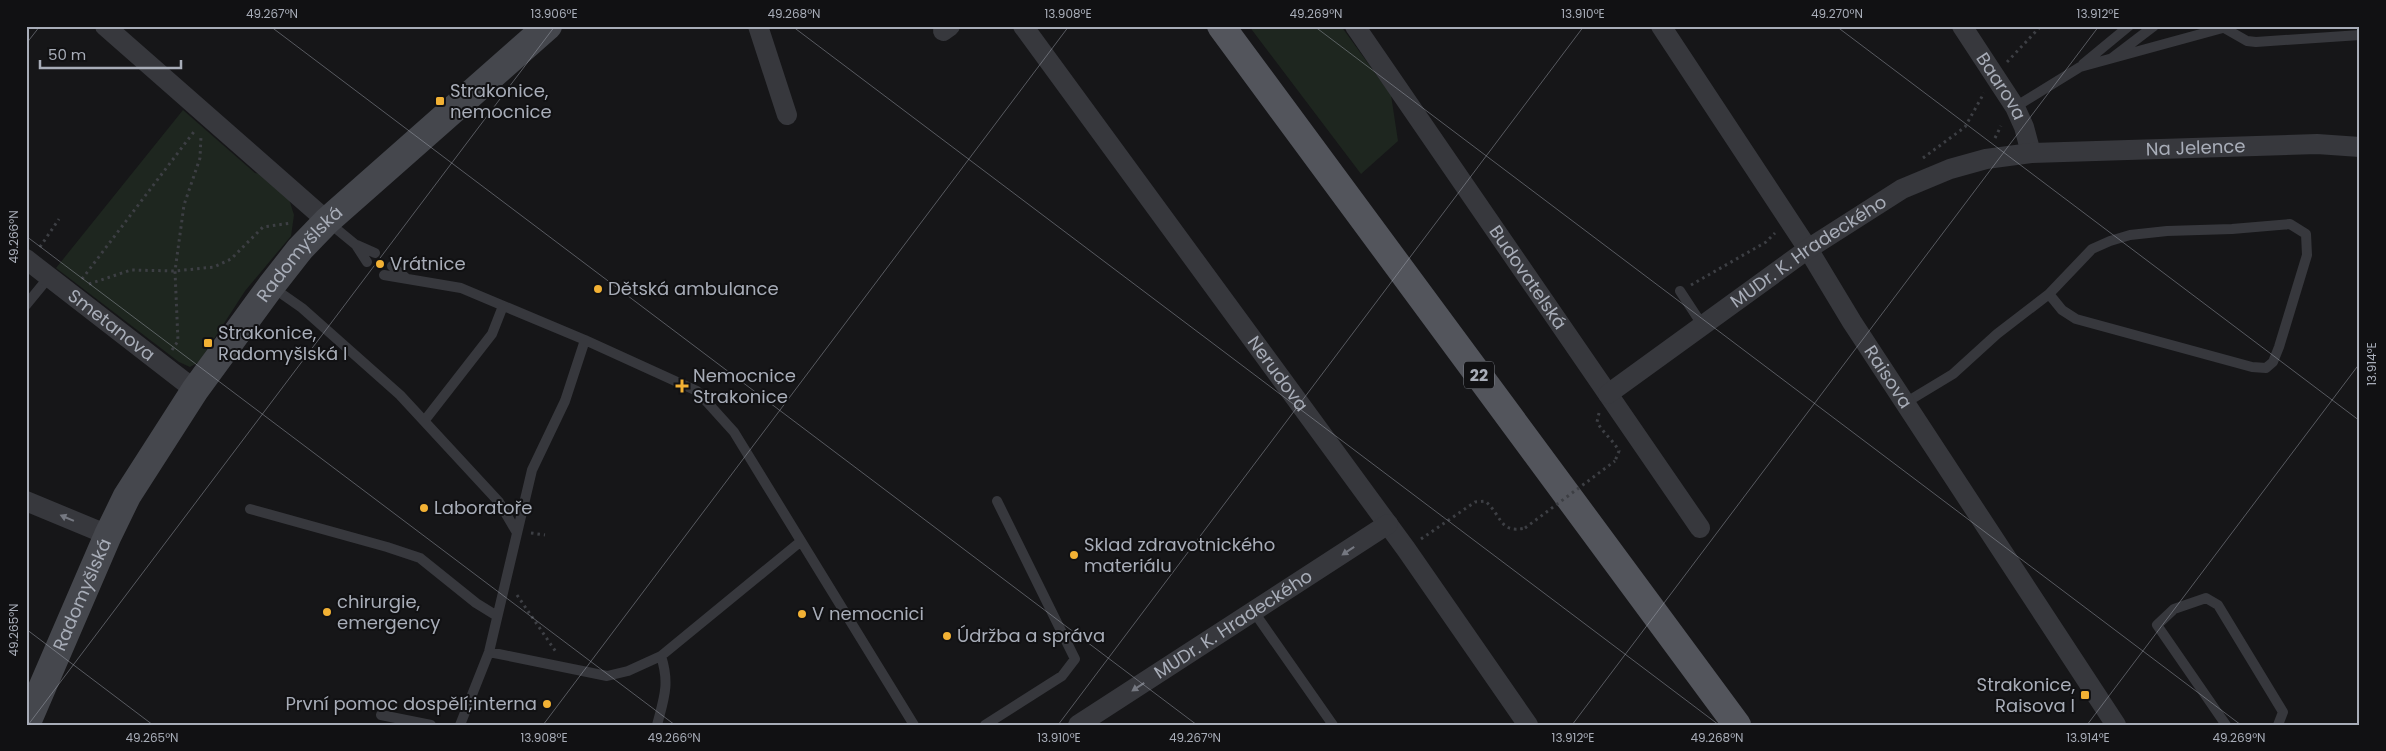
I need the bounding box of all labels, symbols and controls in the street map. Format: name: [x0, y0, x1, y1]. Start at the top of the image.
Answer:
text: 49.267°N: [246, 5, 298, 22]
text: 13.906°E: [530, 5, 578, 22]
text: 49.268°N: [767, 5, 821, 22]
text: 13.908°E: [1044, 5, 1092, 22]
text: 49.269°N: [1289, 5, 1343, 22]
text: 13.910°E: [1561, 5, 1605, 22]
text: 49.270°N: [1811, 5, 1863, 22]
text: 13.912°E: [2077, 5, 2119, 22]
scale bar: [40, 38, 181, 70]
text: 50 m: [48, 44, 86, 65]
street label: Baarova: [1971, 47, 2032, 124]
place label: Strakonice, nemocnice: [450, 78, 552, 124]
marker: Strakonice, nemocnice: [434, 95, 446, 107]
street label: Na Jelence: [2145, 133, 2246, 161]
street label: MUDr. K. Hradeckého: [1725, 189, 1891, 313]
street label: Radomyšlská: [250, 200, 348, 307]
text: 49.266°N: [5, 210, 22, 264]
street label: Budovatelská: [1483, 220, 1573, 334]
place label: Vrátnice: [390, 251, 466, 276]
marker: Vrátnice: [374, 258, 386, 270]
place label: Dětská ambulance: [608, 276, 779, 301]
street label: Smetanova: [63, 283, 161, 367]
marker: Dětská ambulance: [592, 283, 604, 295]
place label: Strakonice, Radomyšlská I: [218, 320, 347, 366]
street label: Nerudova: [1242, 331, 1314, 416]
marker: Strakonice, Radomyšlská I: [202, 337, 214, 349]
street label: Raisova: [1859, 340, 1918, 413]
text: 13.914°E: [2363, 342, 2380, 386]
road number: 22: [1464, 362, 1494, 388]
place label: Nemocnice Strakonice: [693, 363, 796, 409]
marker: Nemocnice Strakonice: [675, 379, 689, 393]
place label: Laboratoře: [434, 495, 532, 520]
marker: Laboratoře: [418, 502, 430, 514]
one-way arrow: [60, 513, 74, 521]
place label: Sklad zdravotnického materiálu: [1084, 532, 1275, 578]
street label: Radomyšlská: [47, 534, 117, 655]
one-way arrow: [1341, 547, 1354, 556]
marker: Sklad zdravotnického materiálu: [1068, 549, 1080, 561]
street label: MUDr. K. Hradeckého: [1149, 563, 1317, 685]
place label: chirurgie, emergency: [337, 589, 440, 635]
place label: V nemocnici: [812, 601, 924, 626]
text: 49.265°N: [5, 603, 22, 657]
marker: chirurgie, emergency: [321, 606, 333, 618]
marker: V nemocnici: [796, 608, 808, 620]
place label: Údržba a správa: [957, 623, 1105, 648]
marker: Údržba a správa: [941, 630, 953, 642]
place label: Strakonice, Raisova I: [1977, 672, 2075, 718]
one-way arrow: [1131, 682, 1144, 692]
marker: Strakonice, Raisova I: [2079, 689, 2091, 701]
place label: První pomoc dospělí;interna: [285, 691, 537, 716]
marker: První pomoc dospělí;interna: [541, 698, 553, 710]
text: 49.265°N: [125, 729, 179, 746]
text: 13.908°E: [520, 729, 568, 746]
text: 49.266°N: [647, 729, 701, 746]
text: 13.910°E: [1037, 729, 1081, 746]
text: 49.267°N: [1169, 729, 1221, 746]
text: 13.912°E: [1552, 729, 1594, 746]
text: 49.268°N: [1690, 729, 1744, 746]
text: 13.914°E: [2066, 729, 2110, 746]
text: 49.269°N: [2212, 729, 2266, 746]

